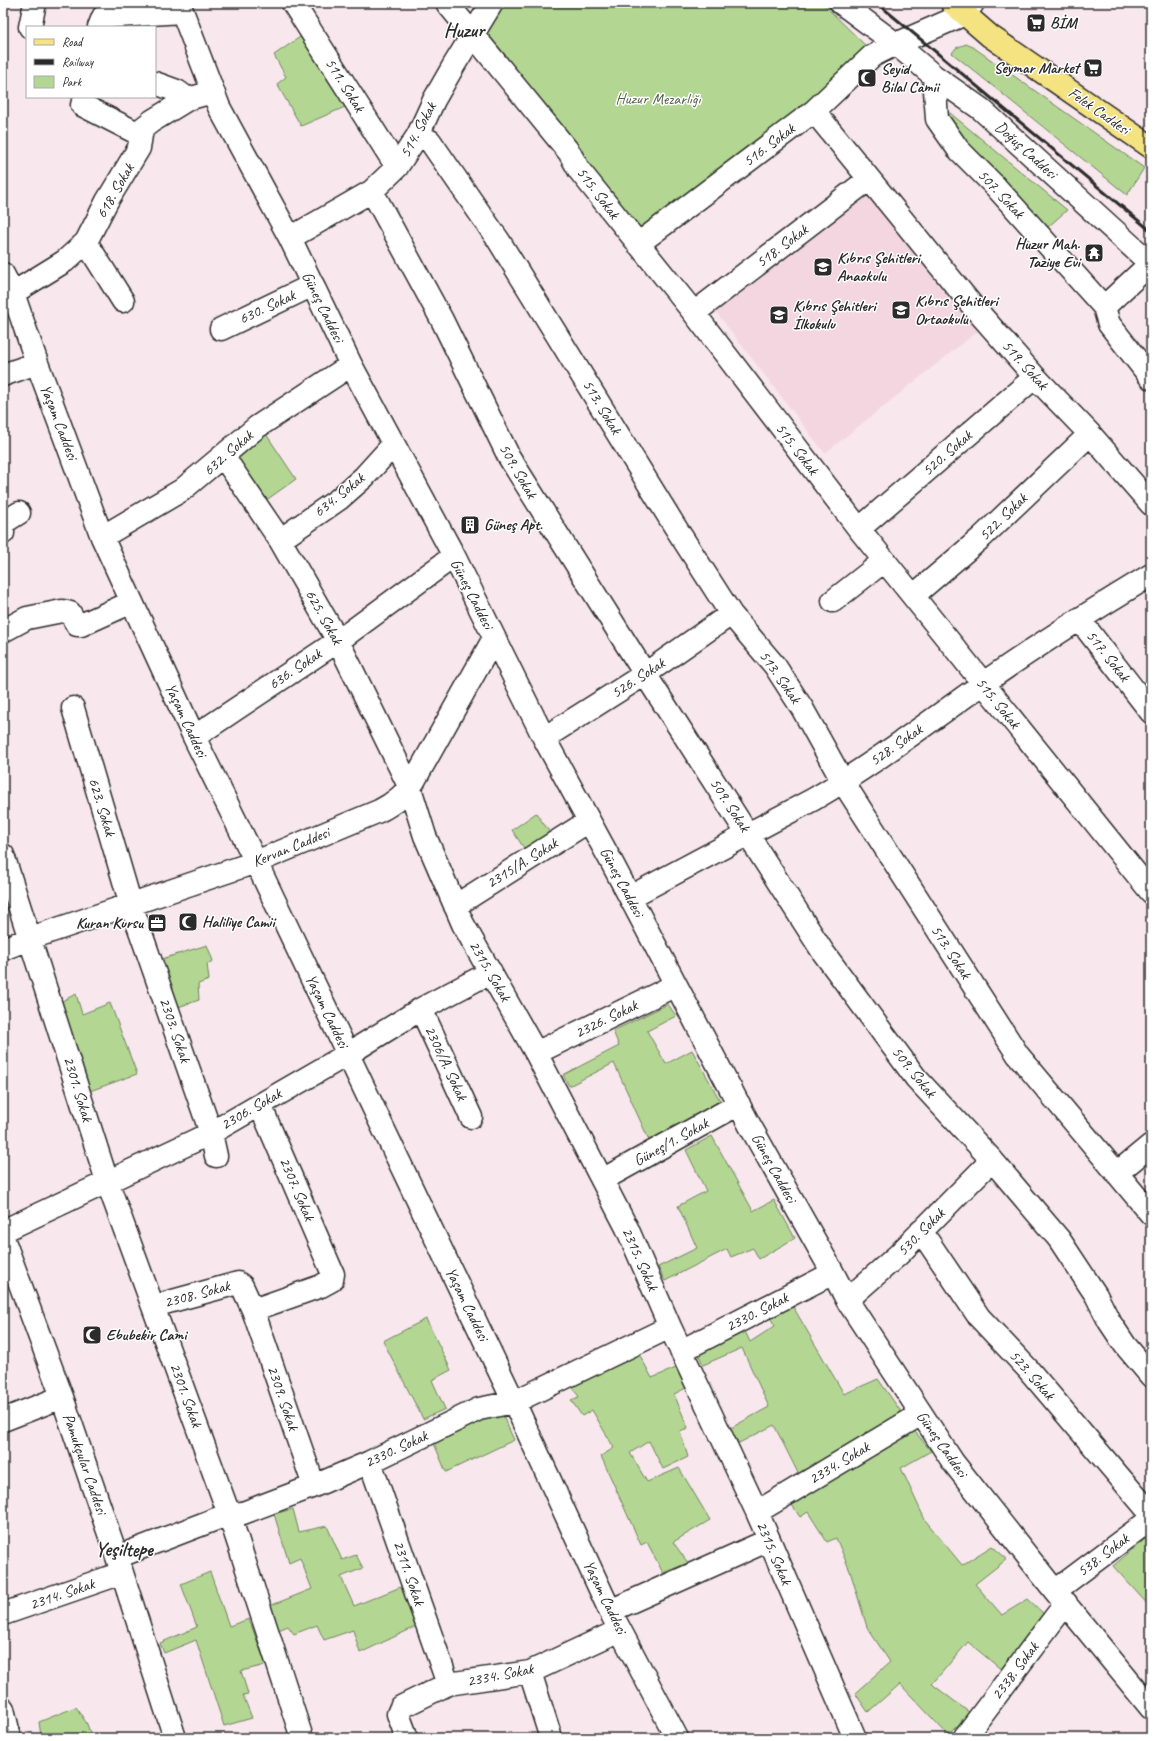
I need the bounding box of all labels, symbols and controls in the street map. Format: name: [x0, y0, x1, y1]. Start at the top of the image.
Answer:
supermarket icon: BİM: [1025, 12, 1047, 34]
place label: BİM: [1050, 13, 1079, 33]
district label: Huzur: [444, 18, 487, 43]
legend: [26, 26, 156, 98]
text: Road: [62, 34, 84, 50]
text: Railway: [62, 54, 94, 70]
street label: 511. Sokak: [321, 54, 370, 117]
supermarket icon: Seymar Market: [1082, 57, 1104, 79]
place label: Seymar Market: [994, 58, 1082, 78]
place label: Seyid Bilal Camii: [881, 59, 941, 97]
mosque icon: Seyid Bilal Camii: [856, 67, 878, 89]
text: Park: [62, 74, 83, 90]
street label: Felek Caddesi: [1064, 83, 1135, 141]
park label: Huzur Mezarlığı: [616, 89, 701, 109]
street label: 514. Sokak: [395, 98, 441, 161]
street label: Doğuş Caddesi: [991, 117, 1063, 184]
street label: 516. Sokak: [739, 118, 800, 171]
street label: 618. Sokak: [91, 159, 139, 222]
street label: 515. Sokak: [572, 163, 625, 224]
street label: 507. Sokak: [973, 165, 1030, 224]
street label: 518. Sokak: [752, 219, 813, 272]
place label: Huzur Mah. Taziye Evi: [1015, 234, 1082, 272]
temple icon: Huzur Mah. Taziye Evi: [1083, 242, 1105, 264]
place label: Kıbrıs Şehitleri Anaokulu: [837, 248, 922, 286]
school or university icon: Kıbrıs Şehitleri Anaokulu: [812, 256, 834, 278]
street label: Güneş Caddesi: [297, 268, 350, 347]
street label: 630. Sokak: [236, 285, 299, 329]
place label: Kıbrıs Şehitleri Ortaokulu: [915, 291, 1000, 329]
place label: Kıbrıs Şehitleri İlkokulu: [793, 296, 878, 334]
school or university icon: Kıbrıs Şehitleri Ortaokulu: [890, 299, 912, 321]
school or university icon: Kıbrıs Şehitleri İlkokulu: [768, 304, 790, 326]
street label: 519. Sokak: [997, 336, 1053, 395]
street label: 513. Sokak: [578, 376, 627, 439]
street label: Yaşam Caddesi: [35, 381, 83, 465]
street label: 515. Sokak: [771, 419, 824, 480]
street label: 632. Sokak: [199, 425, 258, 480]
street label: 520. Sokak: [918, 425, 977, 480]
street label: 509. Sokak: [494, 440, 542, 503]
street label: 634. Sokak: [309, 468, 370, 522]
street label: 522. Sokak: [974, 488, 1032, 545]
building icon: Güneş Apt.: [459, 514, 481, 536]
place label: Güneş Apt.: [484, 515, 543, 535]
street label: Güneş Caddesi: [446, 556, 499, 634]
street label: 625. Sokak: [301, 586, 348, 649]
street label: 517. Sokak: [1082, 626, 1135, 687]
street label: 636. Sokak: [265, 643, 326, 694]
street label: 513. Sokak: [755, 647, 806, 708]
street label: 526. Sokak: [607, 653, 670, 703]
street label: 515. Sokak: [971, 673, 1025, 734]
street label: Yaşam Caddesi: [160, 680, 213, 762]
street label: 528. Sokak: [866, 719, 927, 770]
street label: 509. Sokak: [705, 774, 755, 837]
street label: 623. Sokak: [84, 775, 121, 840]
street label: Kervan Caddesi: [250, 822, 334, 872]
street label: 2315/A. Sokak: [483, 833, 562, 893]
street label: Güneş Caddesi: [595, 844, 650, 922]
mosque icon: Haliliye Camii: [177, 911, 199, 933]
office icon: Kuran Kursu: [146, 912, 168, 934]
place label: Haliliye Camii: [202, 912, 276, 932]
place label: Kuran Kursu: [76, 913, 144, 933]
street label: 513. Sokak: [926, 921, 976, 984]
street label: 2315. Sokak: [465, 937, 516, 1006]
street label: Yaşam Caddesi: [301, 971, 354, 1053]
street label: 2303. Sokak: [155, 995, 196, 1066]
street label: 2326. Sokak: [571, 995, 642, 1043]
street label: 2306/A. Sokak: [420, 1022, 473, 1105]
street label: 509. Sokak: [887, 1042, 941, 1103]
street label: 2301. Sokak: [59, 1054, 98, 1125]
street label: 2306. Sokak: [217, 1083, 286, 1134]
street label: Güneş/1. Sokak: [630, 1113, 713, 1171]
street label: Güneş Caddesi: [747, 1130, 802, 1208]
street label: 2307. Sokak: [275, 1154, 320, 1225]
street label: 530. Sokak: [893, 1203, 950, 1260]
street label: 2315. Sokak: [617, 1224, 663, 1295]
street label: Yaşam Caddesi: [441, 1264, 494, 1346]
street label: 2308. Sokak: [162, 1275, 233, 1312]
street label: 2330. Sokak: [723, 1287, 793, 1336]
mosque icon: Ebubekir Cami: [81, 1324, 103, 1346]
place label: Ebubekir Cami: [106, 1325, 188, 1345]
street label: 523. Sokak: [1005, 1346, 1060, 1405]
street label: 2301. Sokak: [165, 1360, 207, 1431]
street label: 2309. Sokak: [263, 1363, 304, 1434]
street label: Güneş Caddesi: [912, 1407, 973, 1483]
street label: Pamukçular Caddesi: [58, 1411, 112, 1519]
street label: 2330. Sokak: [361, 1425, 432, 1472]
street label: 2334. Sokak: [805, 1437, 874, 1489]
street label: 2315. Sokak: [752, 1518, 797, 1589]
street label: 538. Sokak: [1073, 1528, 1134, 1581]
district label: Yeşiltepe: [95, 1537, 154, 1562]
street label: 2311. Sokak: [389, 1538, 430, 1609]
street label: Yaşam Caddesi: [579, 1557, 632, 1639]
street label: 2314. Sokak: [27, 1573, 98, 1614]
street label: 2338. Sokak: [987, 1637, 1044, 1704]
street label: 2334. Sokak: [465, 1659, 536, 1691]

